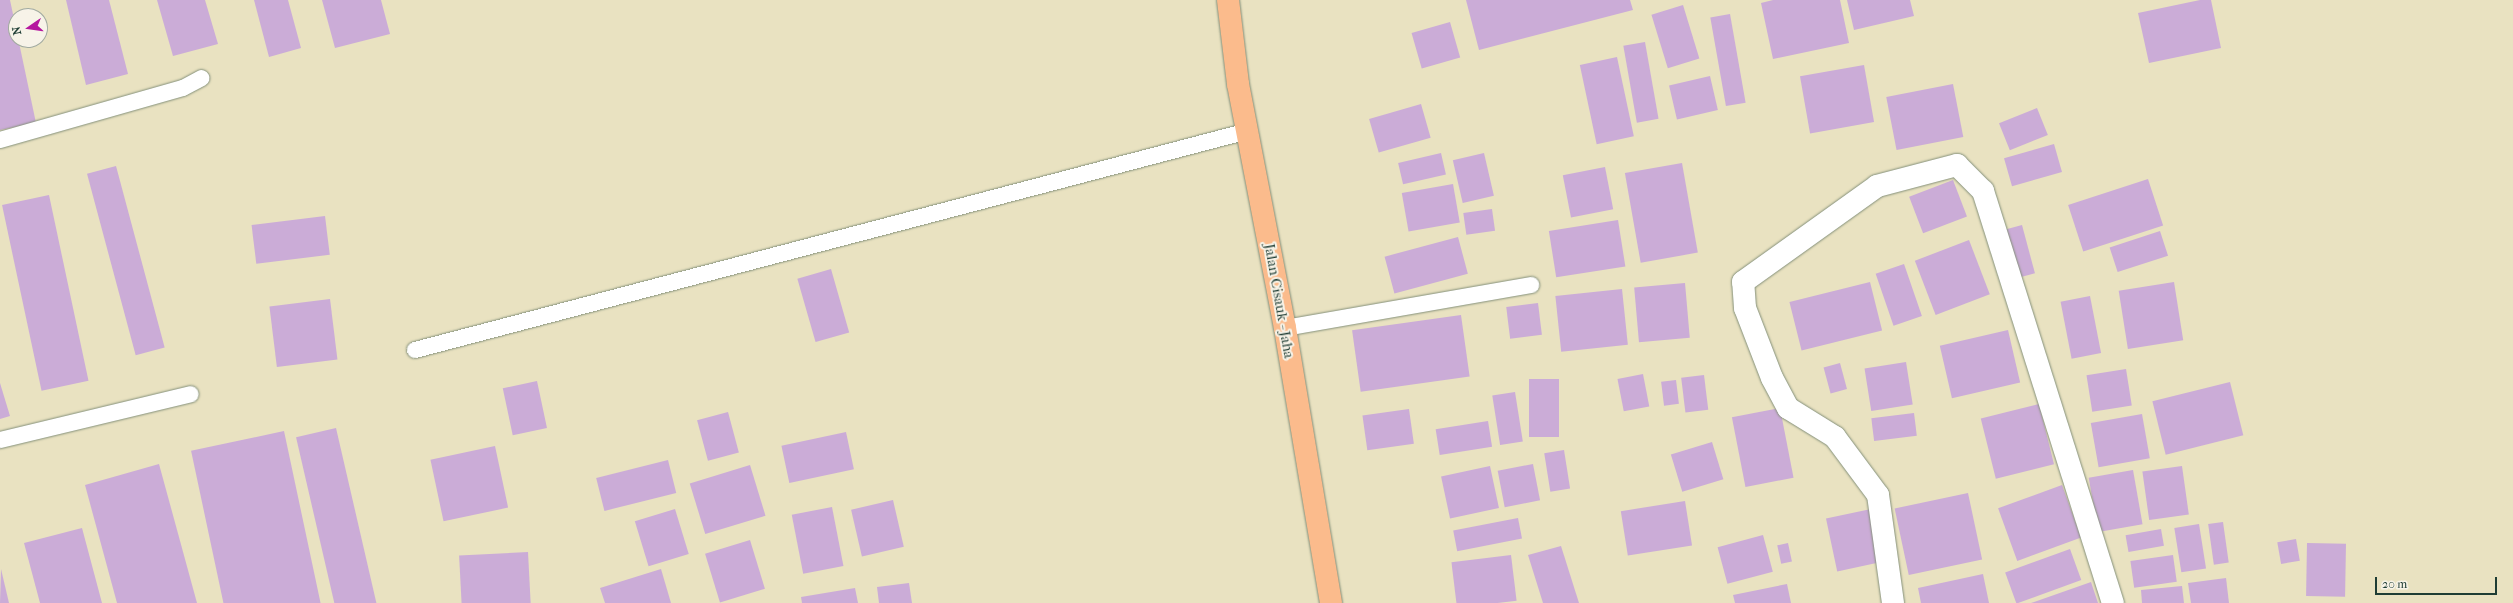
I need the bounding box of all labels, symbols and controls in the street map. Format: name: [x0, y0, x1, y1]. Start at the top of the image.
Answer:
north arrow: [8, 8, 48, 48]
text: N: [10, 25, 24, 36]
street label: Jalan Cisauk - Jaha: [1260, 242, 1298, 360]
scale bar: [2377, 569, 2499, 595]
text: 20 m: [2382, 577, 2407, 591]

